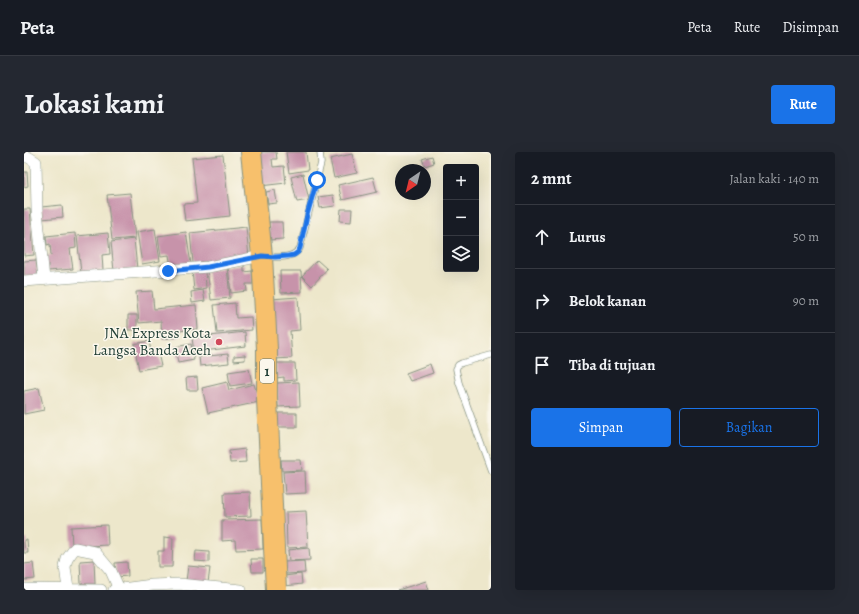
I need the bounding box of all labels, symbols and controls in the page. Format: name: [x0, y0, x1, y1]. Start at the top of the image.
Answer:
text: Peta: [20, 15, 55, 41]
text: Peta: [687, 18, 712, 37]
text: Rute: [734, 18, 760, 37]
text: Disimpan: [782, 18, 839, 37]
text: Lokasi kami: [24, 85, 165, 123]
button: Rute: [771, 85, 835, 124]
north arrow: [395, 164, 431, 200]
map controls: [443, 164, 479, 272]
button: +: [443, 164, 479, 200]
text: 2 mnt: [531, 167, 572, 190]
text: Jalan kaki · 140 m: [729, 170, 819, 187]
route start: [308, 171, 326, 189]
button: −: [443, 200, 479, 236]
icon: ahead: [531, 226, 553, 248]
text: Lurus: [569, 227, 606, 247]
text: 50 m: [793, 228, 819, 245]
button: layers: [443, 236, 479, 272]
route end: [159, 262, 177, 280]
icon: right: [531, 290, 553, 312]
text: Belok kanan: [569, 291, 646, 311]
text: 90 m: [793, 292, 819, 309]
place label: JNA Express Kota Langsa Banda Aceh: [93, 323, 211, 360]
marker: JNA Express Kota Langsa Banda Aceh: [214, 337, 224, 347]
icon: arrive: [531, 354, 553, 376]
text: Tiba di tujuan: [569, 355, 655, 375]
road number: 1: [260, 359, 274, 383]
button: Simpan: [531, 408, 671, 447]
button: Bagikan: [679, 408, 819, 447]

